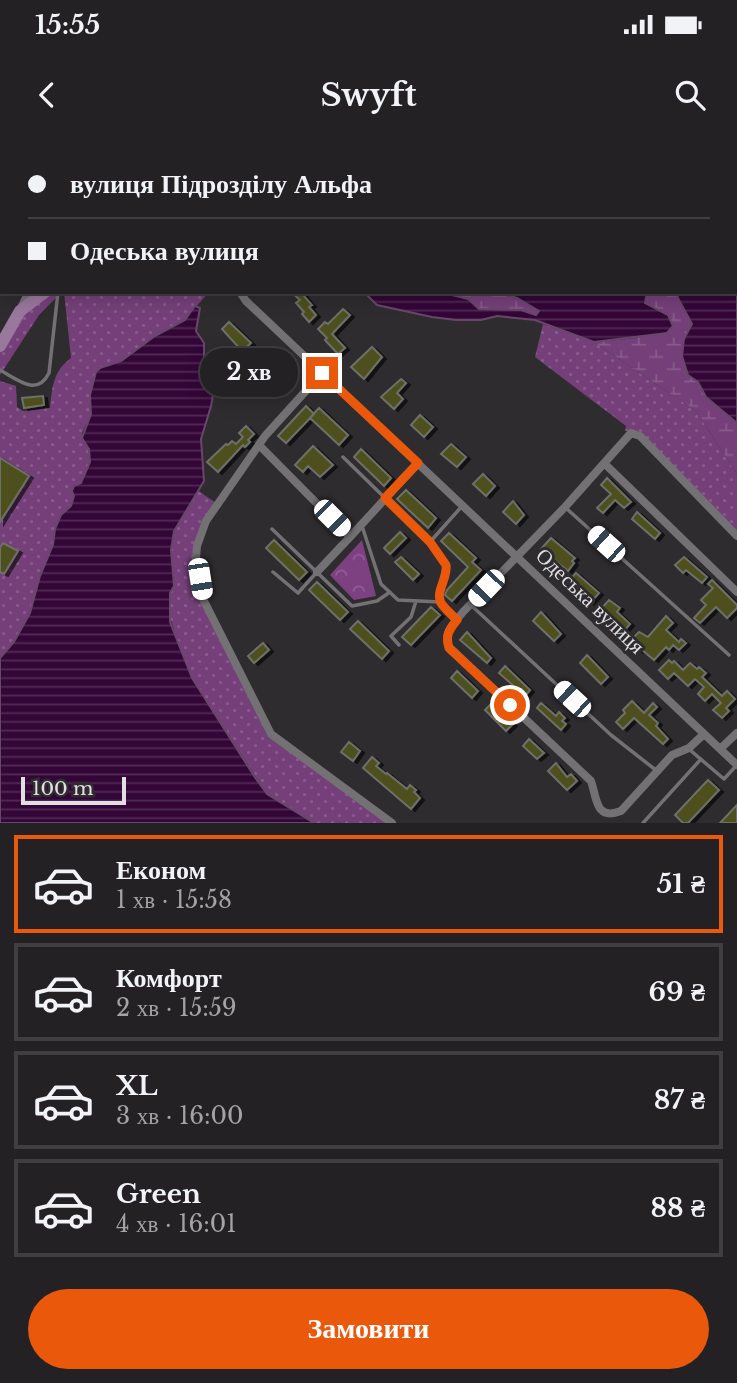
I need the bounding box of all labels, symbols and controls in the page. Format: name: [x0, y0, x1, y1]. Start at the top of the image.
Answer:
text: 15:55: [35, 9, 100, 41]
text: Swyft: [320, 75, 417, 115]
icon: back: [28, 76, 66, 114]
icon: search: [671, 76, 709, 114]
text: вулиця Підрозділу Альфа: [70, 168, 372, 200]
text: Одеська вулиця: [70, 235, 259, 267]
callout: 2 хв: [200, 348, 298, 398]
route end: [306, 357, 338, 389]
text: 2 хв: [226, 358, 272, 386]
car: [310, 496, 355, 540]
car: [584, 522, 629, 566]
street label: Одеська вулиця: [530, 543, 650, 660]
car: [187, 557, 214, 601]
car: [464, 566, 509, 610]
car: [550, 677, 595, 721]
route start: [494, 689, 526, 721]
scale bar: [21, 774, 126, 806]
text: 100 m: [32, 777, 93, 800]
icon: car: [32, 853, 95, 916]
text: Економ: [116, 854, 206, 886]
text: 51 ₴: [657, 868, 705, 900]
text: 1 хв · 15:58: [116, 886, 232, 914]
icon: car: [32, 961, 95, 1024]
text: Комфорт: [116, 962, 222, 994]
text: 69 ₴: [649, 976, 705, 1008]
text: 2 хв · 15:59: [116, 994, 237, 1022]
icon: car: [32, 1069, 95, 1132]
text: XL: [116, 1070, 158, 1102]
text: 87 ₴: [654, 1084, 705, 1116]
text: 3 хв · 16:00: [116, 1102, 243, 1130]
icon: car: [32, 1177, 95, 1240]
text: Green: [116, 1178, 201, 1210]
text: 88 ₴: [651, 1192, 705, 1224]
text: 4 хв · 16:01: [116, 1210, 236, 1238]
button: Замовити: [28, 1289, 709, 1369]

